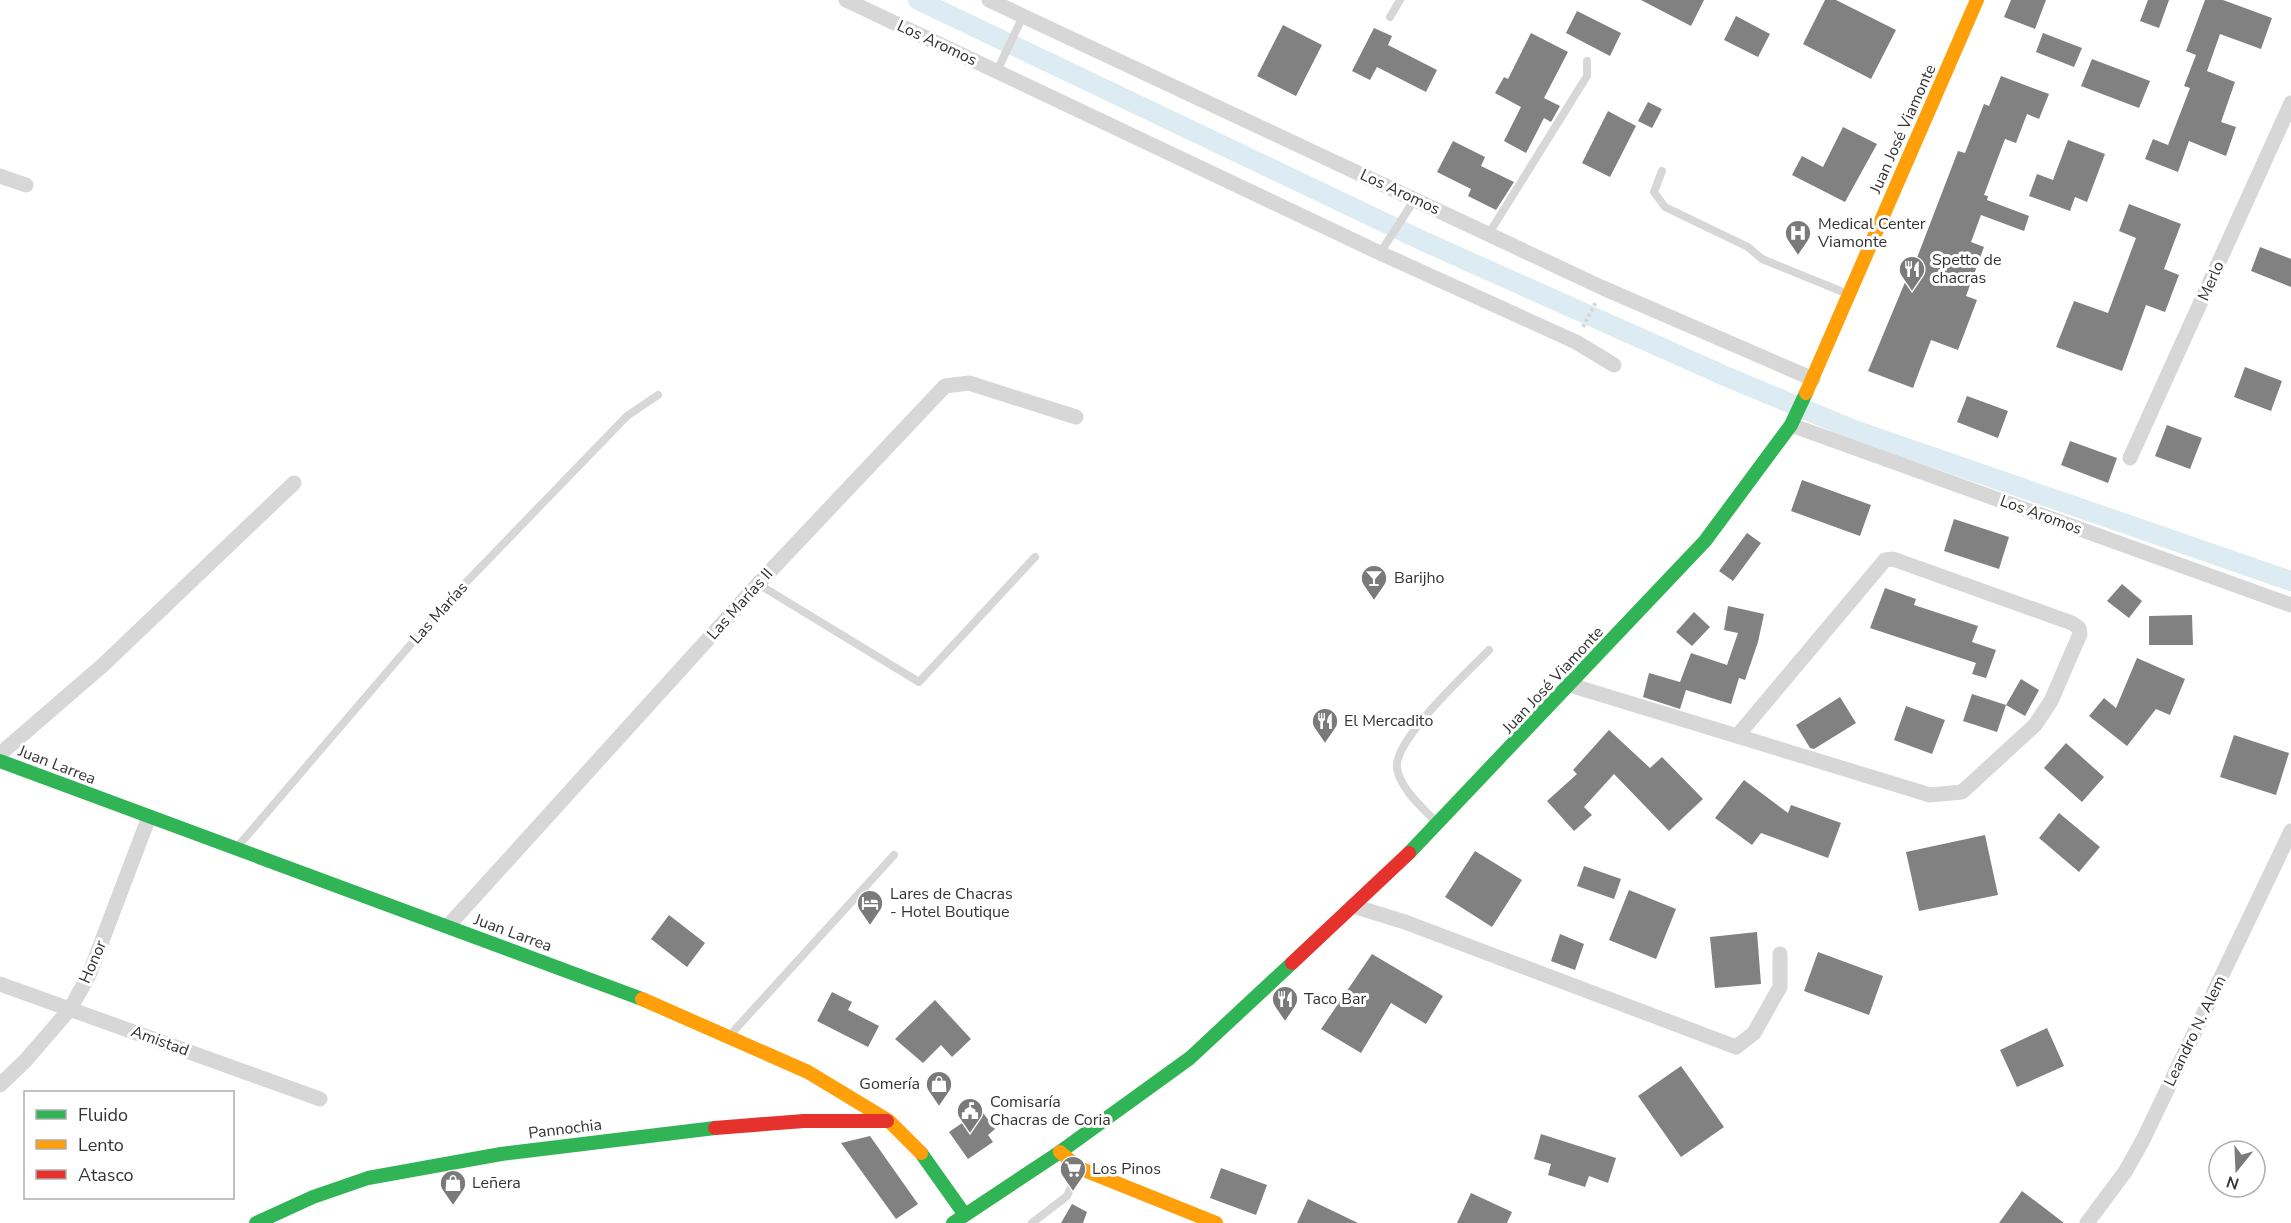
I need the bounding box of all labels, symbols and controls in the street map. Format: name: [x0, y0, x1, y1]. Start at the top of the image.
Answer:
street label: Los Aromos: [893, 15, 981, 71]
street label: Juan José Viamonte: [1864, 61, 1941, 198]
street label: Los Aromos: [1356, 164, 1444, 220]
place label: Medical Center Viamonte: [1817, 213, 1926, 253]
hospital icon: Medical Center Viamonte: [1783, 218, 1813, 256]
place label: Spetto de chacras: [1932, 249, 2001, 289]
restaurant icon: Spetto de chacras: [1897, 254, 1927, 292]
street label: Merlo: [2193, 257, 2230, 304]
street label: Los Aromos: [1997, 490, 2085, 540]
bar icon: Barijho: [1359, 563, 1389, 601]
street label: Las Marías II: [702, 564, 778, 644]
place label: Barijho: [1394, 567, 1445, 589]
street label: Las Marías: [405, 577, 473, 649]
street label: Juan José Viamonte: [1497, 622, 1609, 739]
restaurant icon: El Mercadito: [1310, 706, 1340, 744]
place label: El Mercadito: [1344, 710, 1433, 732]
street label: Juan Larrea: [14, 740, 99, 790]
place label: Lares de Chacras - Hotel Boutique: [890, 883, 1013, 923]
hotel icon: Lares de Chacras - Hotel Boutique: [855, 888, 885, 926]
street label: Juan Larrea: [470, 908, 555, 957]
street label: Honor: [74, 937, 112, 987]
street label: Leandro N. Alem: [2159, 972, 2231, 1090]
restaurant icon: Taco Bar: [1270, 984, 1300, 1022]
place label: Taco Bar: [1304, 988, 1366, 1010]
street label: Amistad: [128, 1020, 192, 1062]
shop icon: Gomería: [924, 1069, 954, 1107]
place label: Gomería: [859, 1073, 920, 1095]
legend: [24, 1091, 234, 1199]
place label: Comisaría Chacras de Coria: [990, 1091, 1111, 1131]
public building icon: Comisaría Chacras de Coria: [955, 1096, 985, 1134]
text: Fluido: [78, 1103, 128, 1127]
street label: Pannochia: [527, 1114, 603, 1144]
text: Lento: [78, 1133, 124, 1157]
north arrow: [2207, 1139, 2267, 1199]
supermarket icon: Los Pinos: [1058, 1154, 1088, 1192]
place label: Los Pinos: [1092, 1158, 1161, 1180]
text: Atasco: [78, 1163, 134, 1187]
shop icon: Leñera: [438, 1168, 468, 1206]
text: N: [2224, 1170, 2242, 1195]
place label: Leñera: [472, 1172, 521, 1194]

